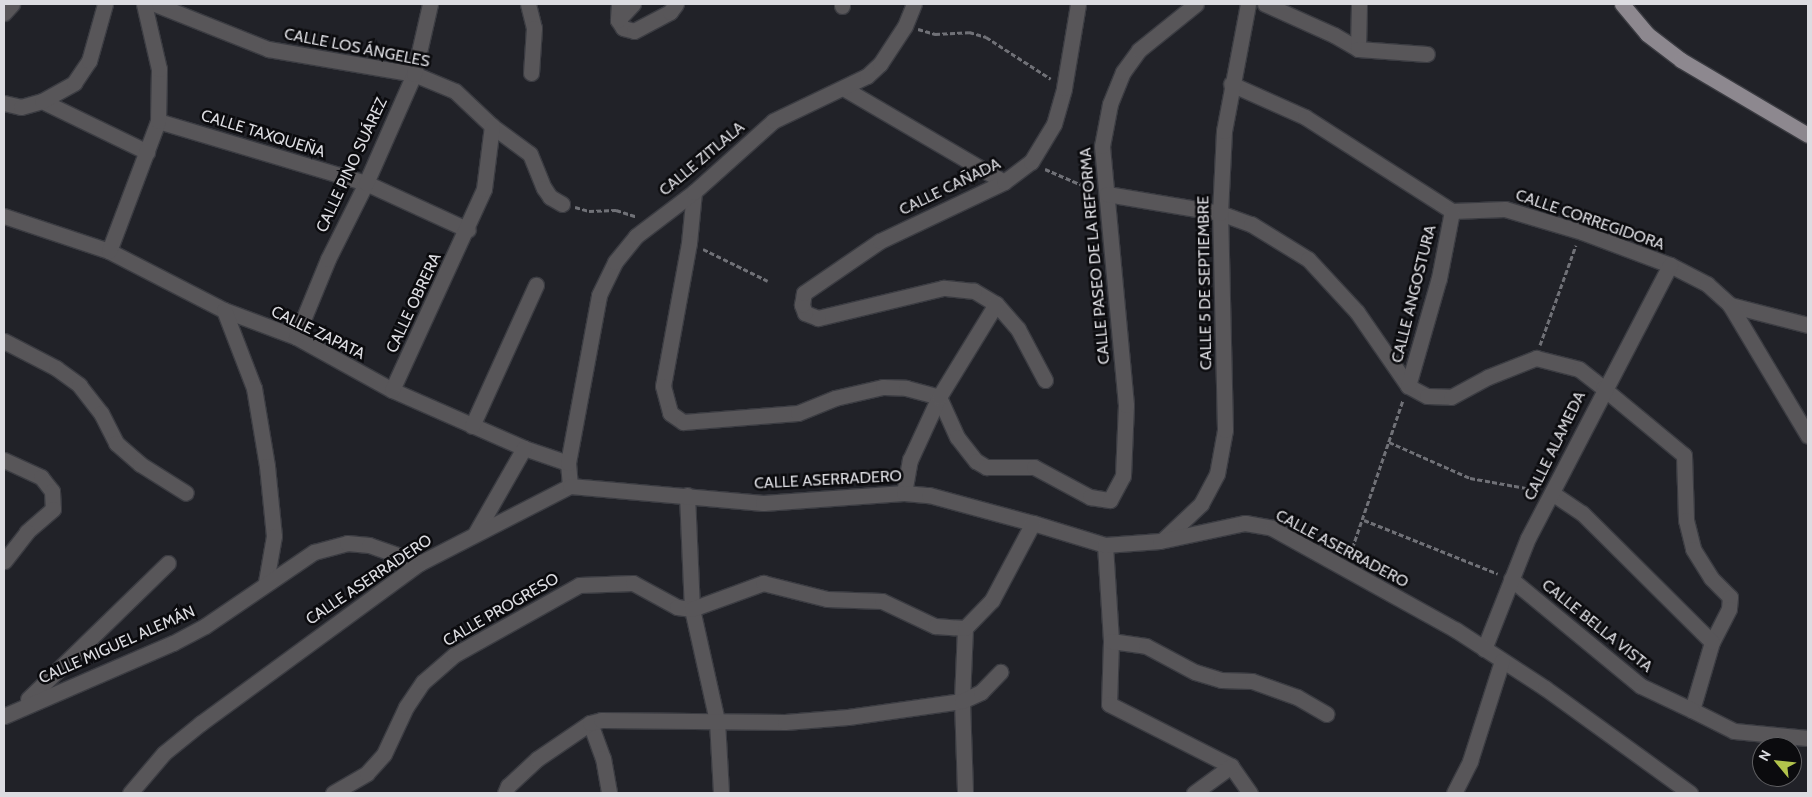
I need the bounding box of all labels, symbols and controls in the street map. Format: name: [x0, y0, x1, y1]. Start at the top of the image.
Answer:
street label: CALLE LOS ÁNGELES: [282, 24, 432, 72]
street label: CALLE PINO SUÁREZ: [312, 95, 392, 235]
street label: CALLE TAXQUEÑA: [199, 106, 327, 162]
street label: CALLE ZITLALA: [655, 118, 749, 200]
street label: CALLE PASEO DE LA REFORMA: [1076, 147, 1114, 365]
street label: CALLE CAÑADA: [896, 154, 1004, 220]
street label: CALLE CORREGIDORA: [1513, 185, 1667, 255]
street label: CALLE 5 DE SEPTIEMBRE: [1194, 196, 1216, 370]
street label: CALLE ANGOSTURA: [1388, 223, 1440, 365]
street label: CALLE OBRERA: [382, 250, 446, 356]
street label: CALLE ZAPATA: [268, 302, 368, 364]
street label: CALLE ALAMEDA: [1520, 388, 1590, 504]
street label: CALLE ASERRADERO: [754, 467, 902, 493]
street label: CALLE ASERRADERO: [1272, 506, 1412, 592]
street label: CALLE ASERRADERO: [302, 531, 436, 629]
street label: CALLE PROGRESO: [440, 569, 562, 651]
street label: CALLE BELLA VISTA: [1538, 575, 1656, 677]
street label: CALLE MIGUEL ALEMÁN: [36, 602, 198, 688]
north arrow: [1752, 737, 1802, 787]
text: N: [1754, 747, 1775, 764]

